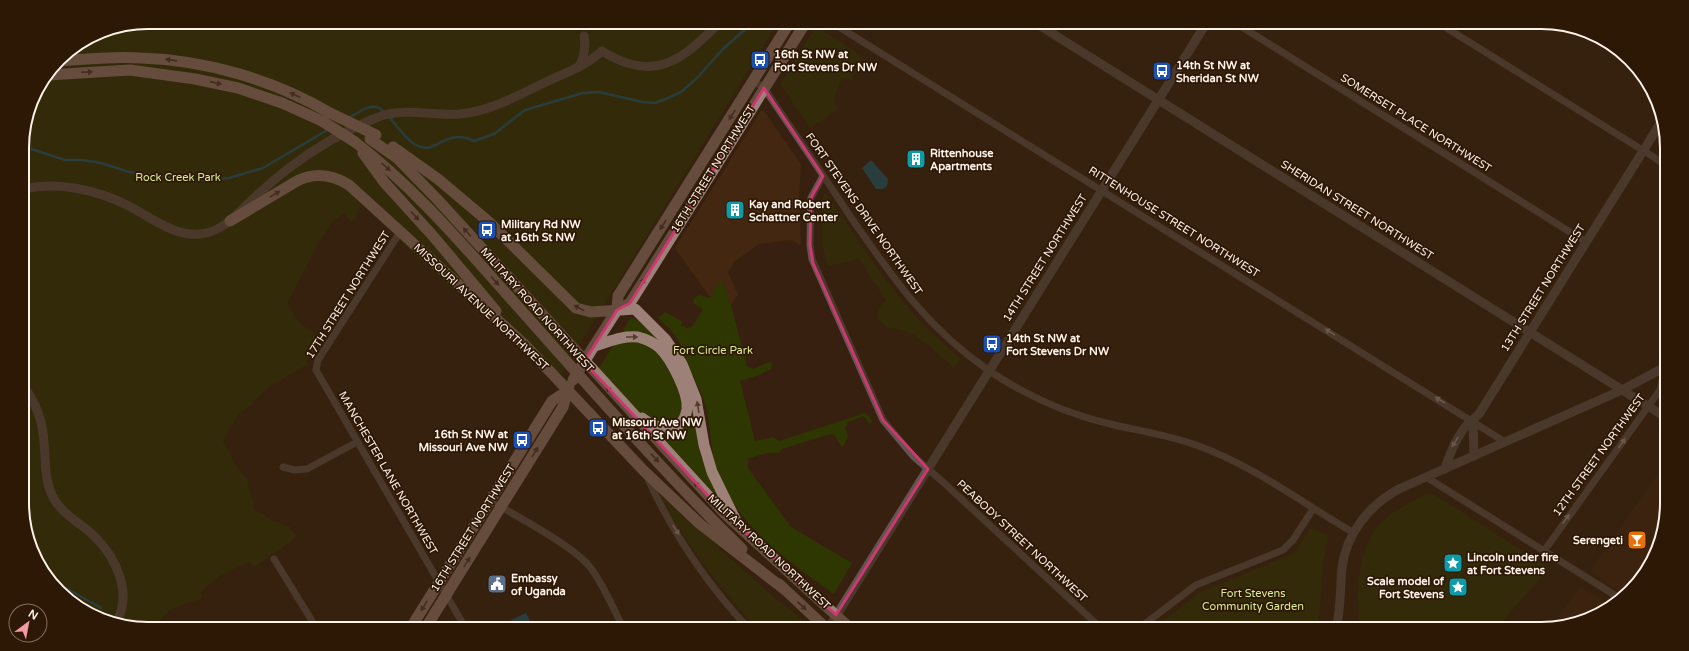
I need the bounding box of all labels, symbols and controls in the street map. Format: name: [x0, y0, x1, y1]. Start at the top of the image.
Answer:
place label: 16th St NW at Fort Stevens Dr NW: [774, 48, 878, 74]
bus stop icon: 16th St NW at Fort Stevens Dr NW: [749, 49, 771, 71]
one-way arrow: [164, 57, 177, 63]
place label: 14th St NW at Sheridan St NW: [1176, 59, 1260, 85]
bus stop icon: 14th St NW at Sheridan St NW: [1151, 60, 1173, 82]
one-way arrow: [81, 68, 93, 75]
street label: SOMERSET PLACE NORTHWEST: [1338, 71, 1494, 175]
one-way arrow: [210, 81, 222, 87]
one-way arrow: [290, 92, 301, 98]
street label: 16TH STREET NORTHWEST: [668, 103, 758, 235]
one-way arrow: [728, 109, 736, 120]
street label: FORT STEVENS DRIVE NORTHWEST: [803, 131, 925, 298]
place label: Rittenhouse Apartments: [930, 147, 994, 174]
building icon: Rittenhouse Apartments: [905, 148, 927, 170]
street label: SHERIDAN STREET NORTHWEST: [1278, 157, 1436, 263]
one-way arrow: [380, 162, 391, 171]
street label: RITTENHOUSE STREET NORTHWEST: [1086, 164, 1262, 280]
park label: Rock Creek Park: [135, 171, 221, 184]
one-way arrow: [270, 190, 280, 198]
street label: 14TH STREET NORTHWEST: [1000, 192, 1090, 324]
place label: Kay and Robert Schattner Center: [749, 198, 838, 224]
building icon: Kay and Robert Schattner Center: [724, 199, 746, 221]
one-way arrow: [410, 211, 420, 221]
place label: Military Rd NW at 16th St NW: [501, 218, 582, 244]
bus stop icon: Military Rd NW at 16th St NW: [476, 219, 498, 241]
one-way arrow: [660, 219, 667, 231]
street label: 13TH STREET NORTHWEST: [1498, 222, 1588, 354]
one-way arrow: [462, 227, 472, 237]
street label: 17TH STREET NORTHWEST: [303, 229, 393, 361]
street label: MISSOURI AVENUE NORTHWEST: [411, 241, 551, 373]
street label: MILITARY ROAD NORTHWEST: [478, 245, 597, 375]
one-way arrow: [490, 276, 499, 286]
one-way arrow: [639, 277, 646, 289]
one-way arrow: [573, 305, 585, 312]
one-way arrow: [1324, 328, 1336, 335]
place label: 14th St NW at Fort Stevens Dr NW: [1006, 332, 1110, 358]
bus stop icon: 14th St NW at Fort Stevens Dr NW: [981, 333, 1003, 355]
one-way arrow: [626, 334, 639, 340]
park label: Fort Circle Park: [673, 344, 753, 357]
one-way arrow: [606, 386, 615, 396]
street label: MANCHESTER LANE NORTHWEST: [336, 389, 440, 557]
street label: 12TH STREET NORTHWEST: [1550, 391, 1648, 519]
one-way arrow: [1434, 397, 1446, 404]
one-way arrow: [694, 401, 700, 413]
place label: Missouri Ave NW at 16th St NW: [612, 416, 702, 442]
bus stop icon: Missouri Ave NW at 16th St NW: [587, 417, 609, 439]
place label: 16th St NW at Missouri Ave NW: [418, 428, 509, 454]
bus stop icon: 16th St NW at Missouri Ave NW: [511, 429, 533, 451]
one-way arrow: [1452, 437, 1459, 448]
one-way arrow: [1618, 438, 1626, 448]
one-way arrow: [532, 446, 539, 458]
one-way arrow: [650, 453, 659, 463]
street label: 16TH STREET NORTHWEST: [428, 462, 518, 594]
street label: PEABODY STREET NORTHWEST: [954, 477, 1090, 605]
one-way arrow: [694, 481, 703, 491]
street label: MILITARY ROAD NORTHWEST: [705, 492, 833, 613]
one-way arrow: [1562, 514, 1571, 525]
one-way arrow: [672, 525, 680, 535]
bar icon: Serengeti: [1626, 529, 1648, 551]
place label: Serengeti: [1573, 534, 1623, 548]
place label: Lincoln under fire at Fort Stevens: [1467, 551, 1559, 577]
place icon: Lincoln under fire at Fort Stevens: [1442, 552, 1464, 574]
one-way arrow: [463, 557, 470, 568]
place label: Embassy of Uganda: [511, 572, 566, 599]
public building icon: Embassy of Uganda: [486, 573, 508, 595]
place label: Scale model of Fort Stevens: [1367, 575, 1445, 601]
place icon: Scale model of Fort Stevens: [1447, 576, 1469, 598]
park label: Fort Stevens Community Garden: [1202, 587, 1304, 613]
one-way arrow: [420, 601, 428, 611]
one-way arrow: [797, 601, 807, 611]
north arrow: [8, 603, 48, 643]
text: N: [26, 607, 40, 623]

